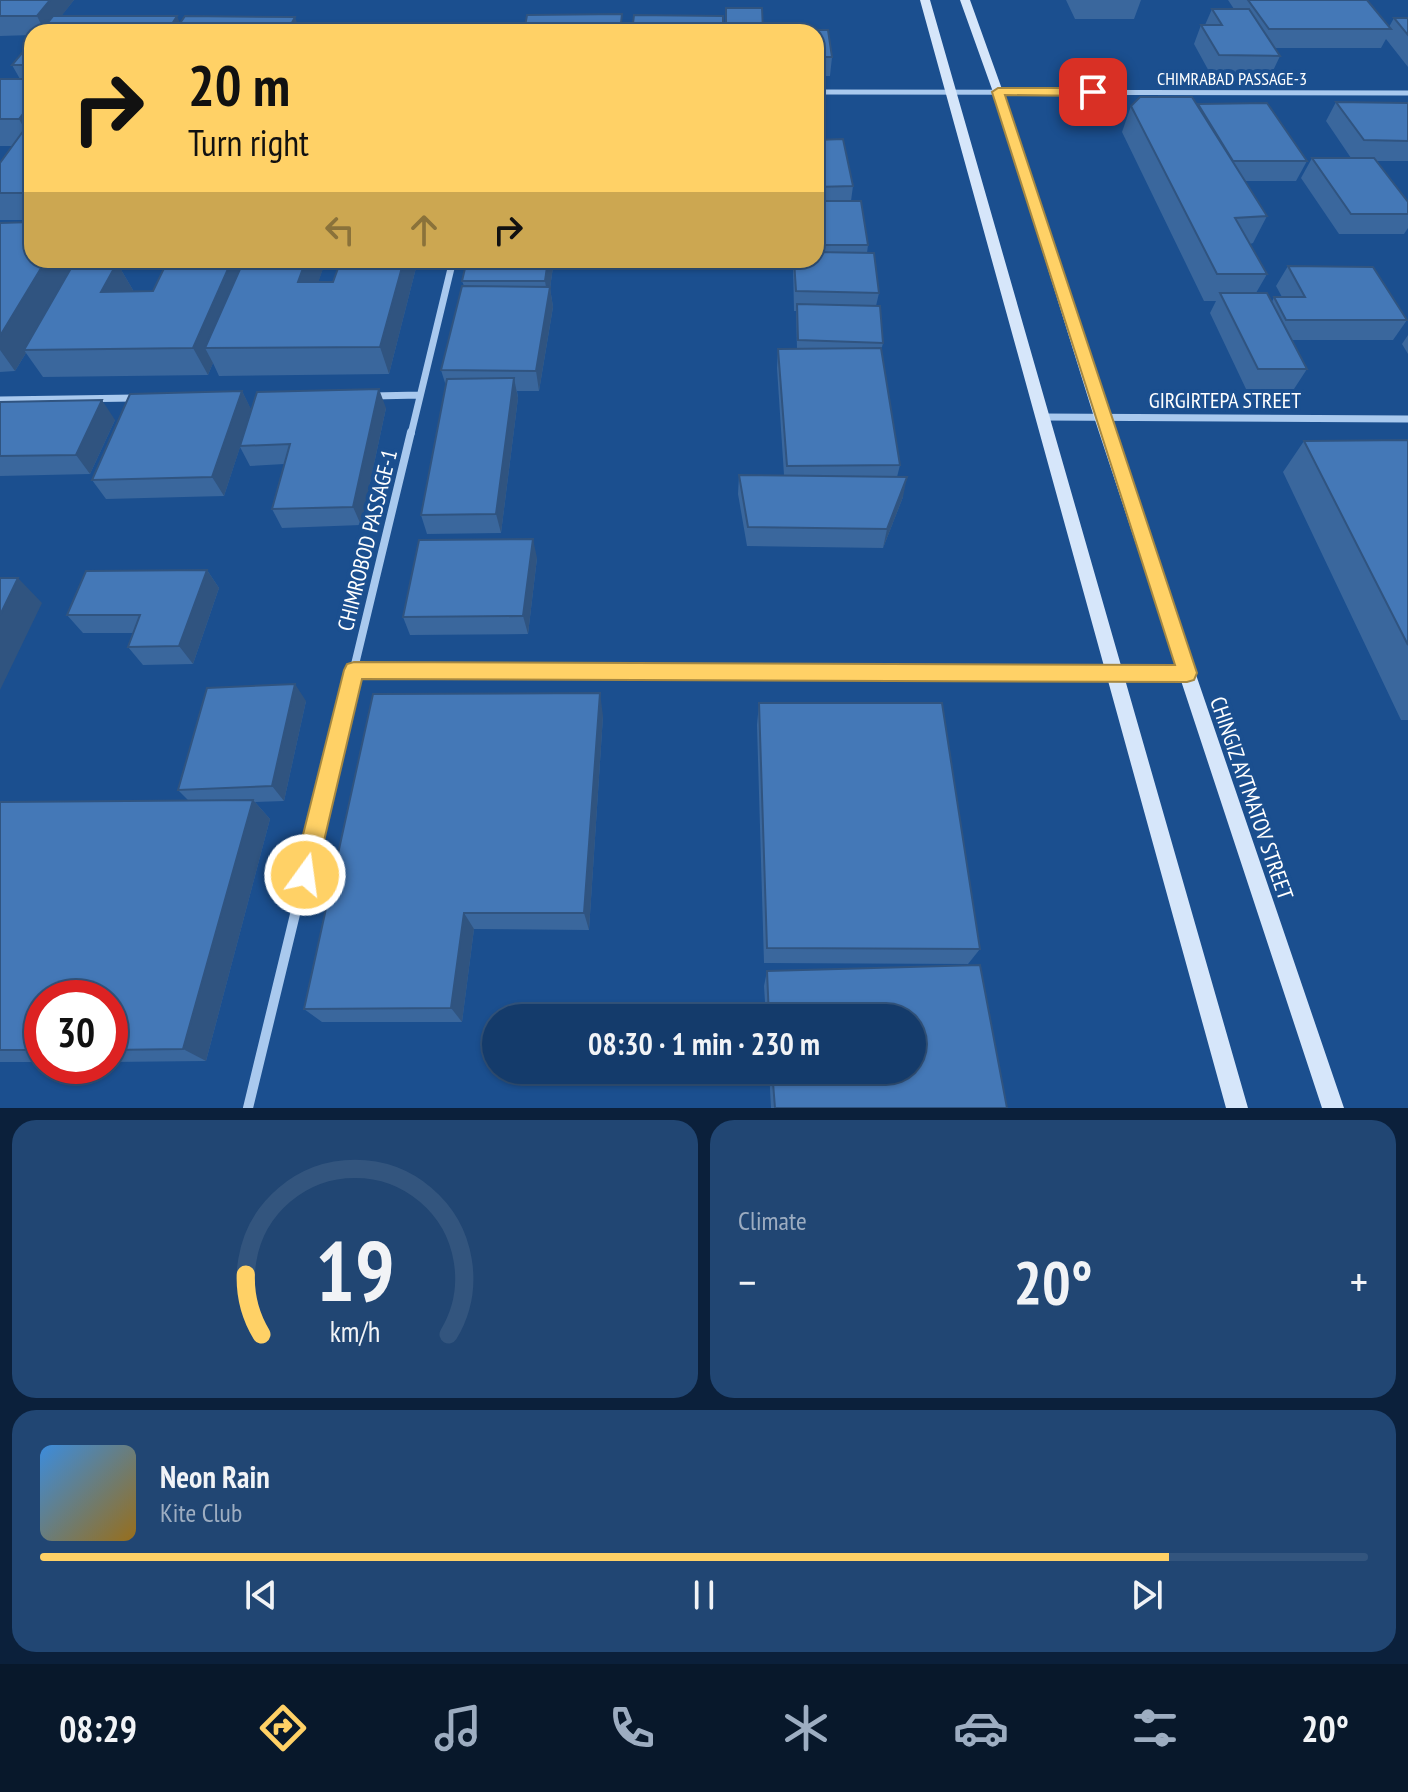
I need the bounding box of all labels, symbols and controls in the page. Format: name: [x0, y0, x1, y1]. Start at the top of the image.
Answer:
text: 20 m: [188, 49, 290, 121]
icon: right: [56, 56, 160, 160]
pin: [1059, 58, 1127, 126]
street label: CHIMRАBАD PASSAGE-3: [1157, 67, 1307, 90]
icon: arrive: [1071, 70, 1115, 114]
text: Turn right: [188, 119, 309, 166]
icon: left: [318, 208, 362, 252]
icon: ahead: [402, 208, 446, 252]
icon: right: [486, 208, 530, 252]
street label: GIRGIRTEPA STREET: [1149, 386, 1301, 414]
street label: CHIMROBOD PASSAGE-1: [331, 446, 403, 634]
street label: CHINGIZ AYTMATOV STREET: [1204, 693, 1300, 903]
position arrow: [263, 833, 347, 917]
speed limit sign: 30: [24, 980, 128, 1084]
text: 08:30 · 1 min · 230 m: [588, 1024, 820, 1063]
text: Climate: [738, 1204, 807, 1237]
text: 19: [315, 1216, 395, 1324]
text: 20°: [1013, 1243, 1093, 1321]
text: −: [738, 1253, 756, 1310]
text: +: [1350, 1253, 1368, 1310]
text: km/h: [330, 1313, 380, 1350]
text: Neon Rain: [160, 1457, 270, 1496]
text: Kite Club: [160, 1496, 242, 1529]
icon: previous: [239, 1573, 283, 1617]
icon: pause: [682, 1573, 726, 1617]
icon: next: [1125, 1573, 1169, 1617]
icon: directions: [255, 1700, 311, 1756]
icon: music: [430, 1700, 486, 1756]
icon: phone: [604, 1700, 660, 1756]
icon: climate: [778, 1700, 834, 1756]
icon: car: [953, 1700, 1009, 1756]
icon: filters: [1127, 1700, 1183, 1756]
text: 08:29: [59, 1705, 137, 1752]
text: 20°: [1301, 1705, 1349, 1752]

